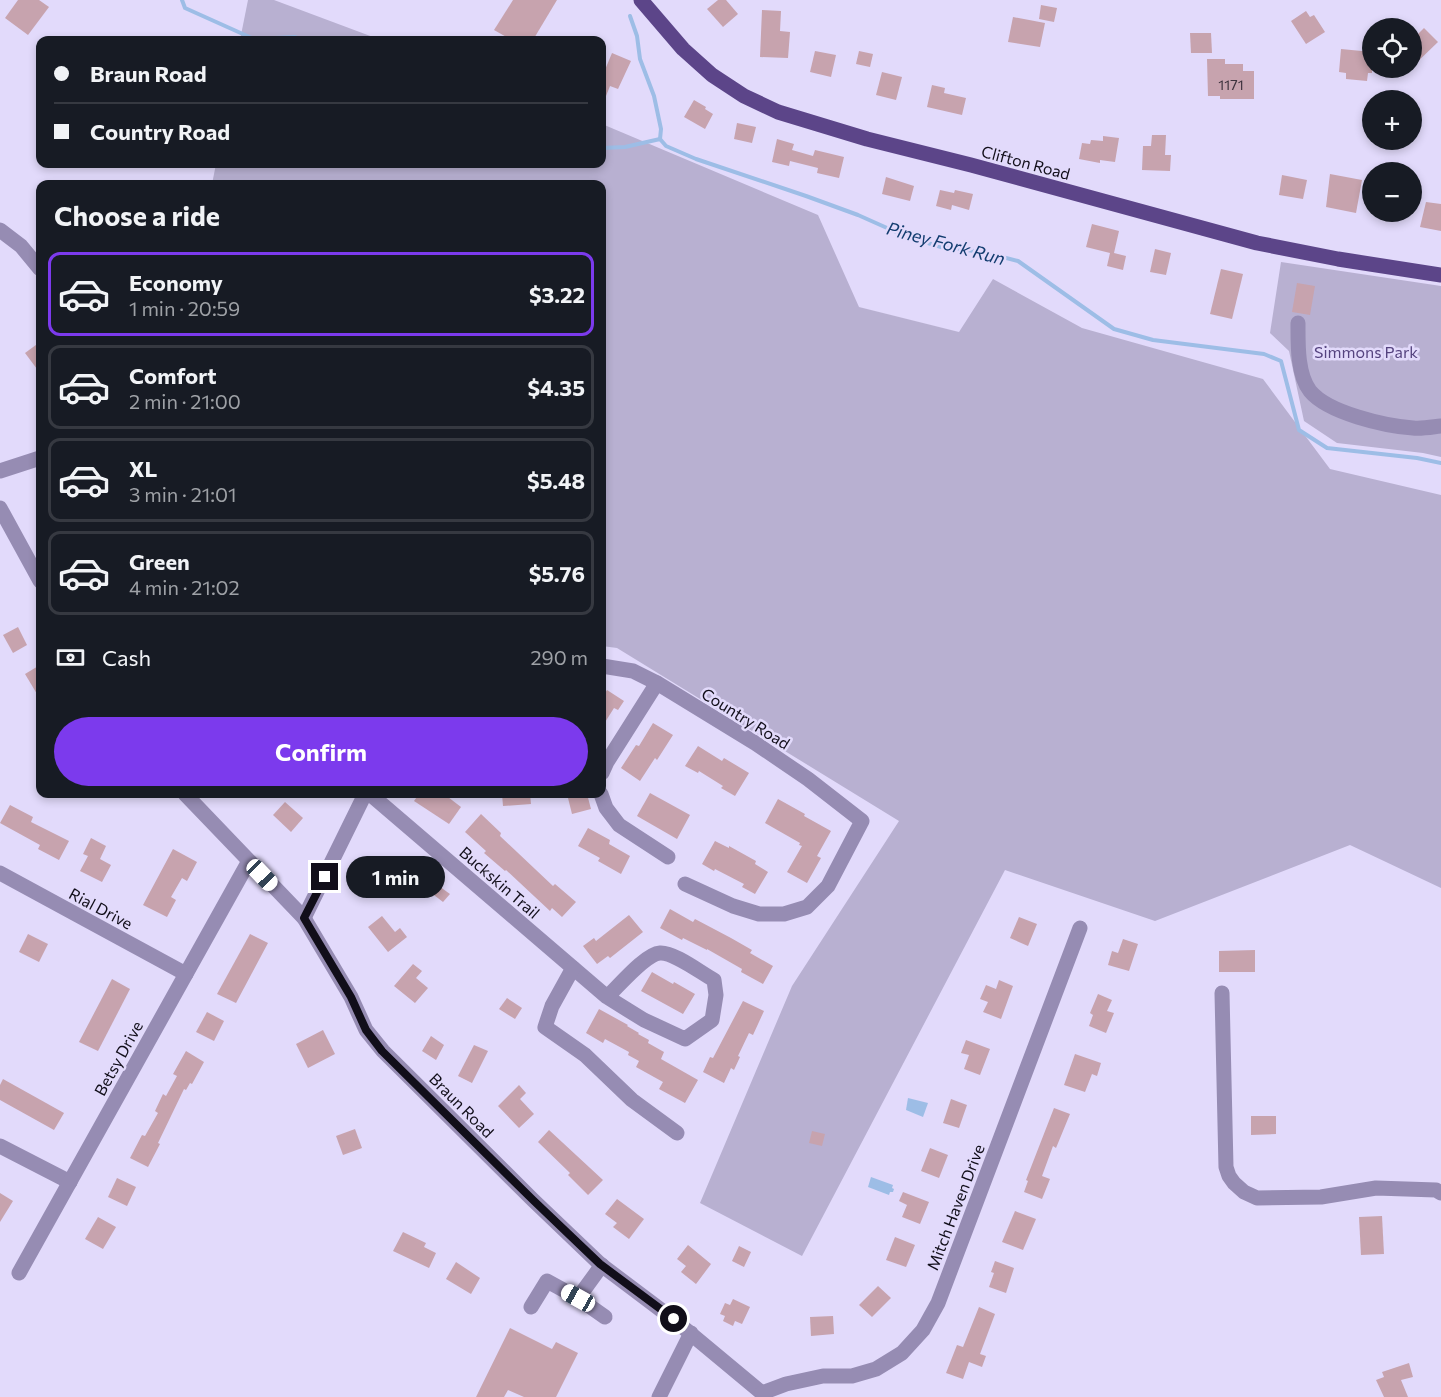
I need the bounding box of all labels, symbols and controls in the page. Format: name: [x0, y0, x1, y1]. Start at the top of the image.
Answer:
map controls: [1362, 18, 1422, 222]
button: locate: [1362, 18, 1422, 78]
text: Braun Road: [90, 60, 207, 87]
house number: 1171: [1218, 76, 1244, 93]
button: +: [1362, 90, 1422, 150]
text: Country Road: [90, 118, 230, 145]
street label: Clifton Road: [980, 141, 1072, 183]
button: −: [1362, 162, 1422, 222]
text: Choose a ride: [54, 199, 220, 232]
water label: Piney Fork Run: [884, 217, 1008, 269]
icon: car: [57, 267, 111, 321]
text: Economy: [129, 269, 223, 296]
text: $3.22: [529, 281, 585, 308]
text: 1 min · 20:59: [129, 296, 240, 320]
park label: Simmons Park: [1314, 342, 1418, 361]
icon: car: [57, 360, 111, 414]
text: Comfort: [129, 362, 217, 389]
text: $4.35: [527, 374, 585, 401]
text: 2 min · 21:00: [129, 389, 241, 413]
icon: car: [57, 453, 111, 507]
text: XL: [129, 455, 157, 482]
text: $5.48: [527, 467, 585, 494]
text: 3 min · 21:01: [129, 482, 237, 506]
icon: car: [57, 546, 111, 600]
text: Green: [129, 548, 190, 575]
text: $5.76: [529, 560, 585, 587]
text: 4 min · 21:02: [129, 575, 240, 599]
icon: cash: [54, 641, 87, 674]
text: Cash: [102, 644, 151, 671]
text: 290 m: [530, 645, 588, 669]
street label: Country Road: [698, 683, 794, 753]
button: Confirm: [54, 717, 588, 786]
street label: Buckskin Trail: [456, 842, 544, 922]
car: [243, 856, 281, 894]
callout: 1 min: [346, 856, 445, 898]
route end: [311, 863, 338, 890]
text: 1 min: [372, 865, 419, 889]
street label: Rial Drive: [66, 883, 136, 933]
street label: Betsy Drive: [90, 1017, 146, 1099]
street label: Braun Road: [426, 1069, 498, 1141]
street label: Mitch Haven Drive: [922, 1141, 988, 1273]
car: [558, 1281, 598, 1315]
route start: [660, 1305, 687, 1332]

